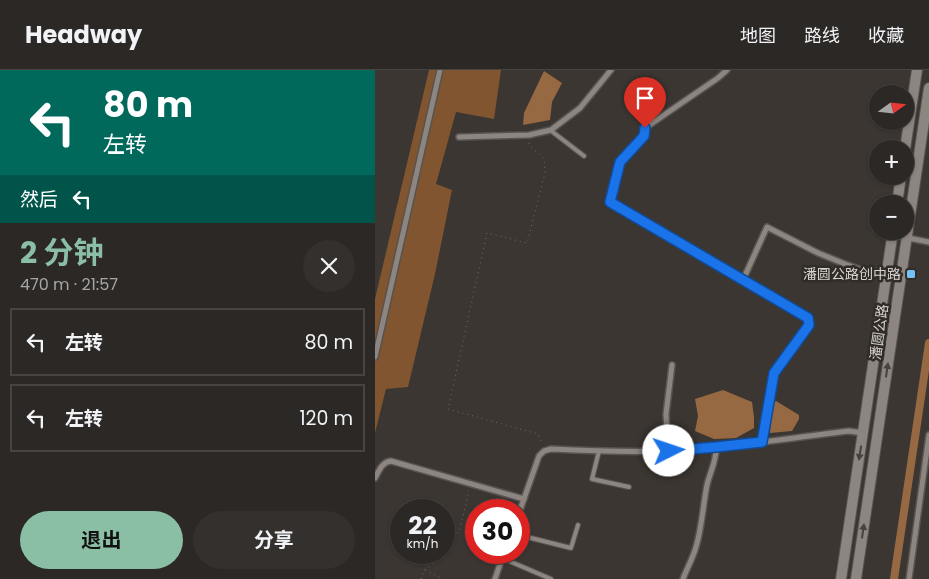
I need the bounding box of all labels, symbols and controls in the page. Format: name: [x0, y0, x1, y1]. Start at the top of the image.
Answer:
text: Headway: [25, 18, 142, 51]
text: 地图: [740, 23, 776, 48]
text: 路线: [804, 23, 840, 48]
text: 收藏: [868, 23, 904, 48]
pin: [624, 77, 666, 128]
text: 80 m: [103, 80, 193, 129]
icon: arrive: [631, 84, 659, 112]
north arrow: [869, 85, 914, 130]
map controls: [869, 85, 914, 240]
icon: left: [20, 90, 85, 155]
text: 左转: [103, 129, 147, 160]
button: +: [869, 140, 914, 185]
icon: left: [68, 185, 96, 213]
text: 然后: [20, 186, 58, 213]
button: −: [869, 195, 914, 240]
text: 2 分钟: [20, 231, 104, 274]
button: close: [303, 240, 355, 292]
place label: 潘圆公路创中路: [803, 264, 901, 284]
marker: 潘圆公路创中路: [905, 268, 917, 280]
text: 470 m · 21:57: [20, 273, 118, 296]
street label: 潘圆公路: [865, 303, 893, 361]
icon: left: [22, 328, 50, 356]
text: 左转: [65, 329, 103, 356]
text: 80 m: [304, 329, 353, 356]
one-way arrow: [883, 362, 891, 378]
icon: left: [22, 404, 50, 432]
text: 左转: [65, 405, 103, 432]
text: 120 m: [299, 405, 353, 432]
position arrow: [642, 424, 694, 476]
one-way arrow: [856, 445, 864, 461]
speed limit sign: 30: [465, 499, 530, 564]
text: 22: [408, 508, 437, 543]
button: 退出: [20, 511, 183, 569]
button: 分享: [193, 511, 355, 569]
one-way arrow: [860, 522, 868, 538]
text: km/h: [407, 535, 438, 552]

